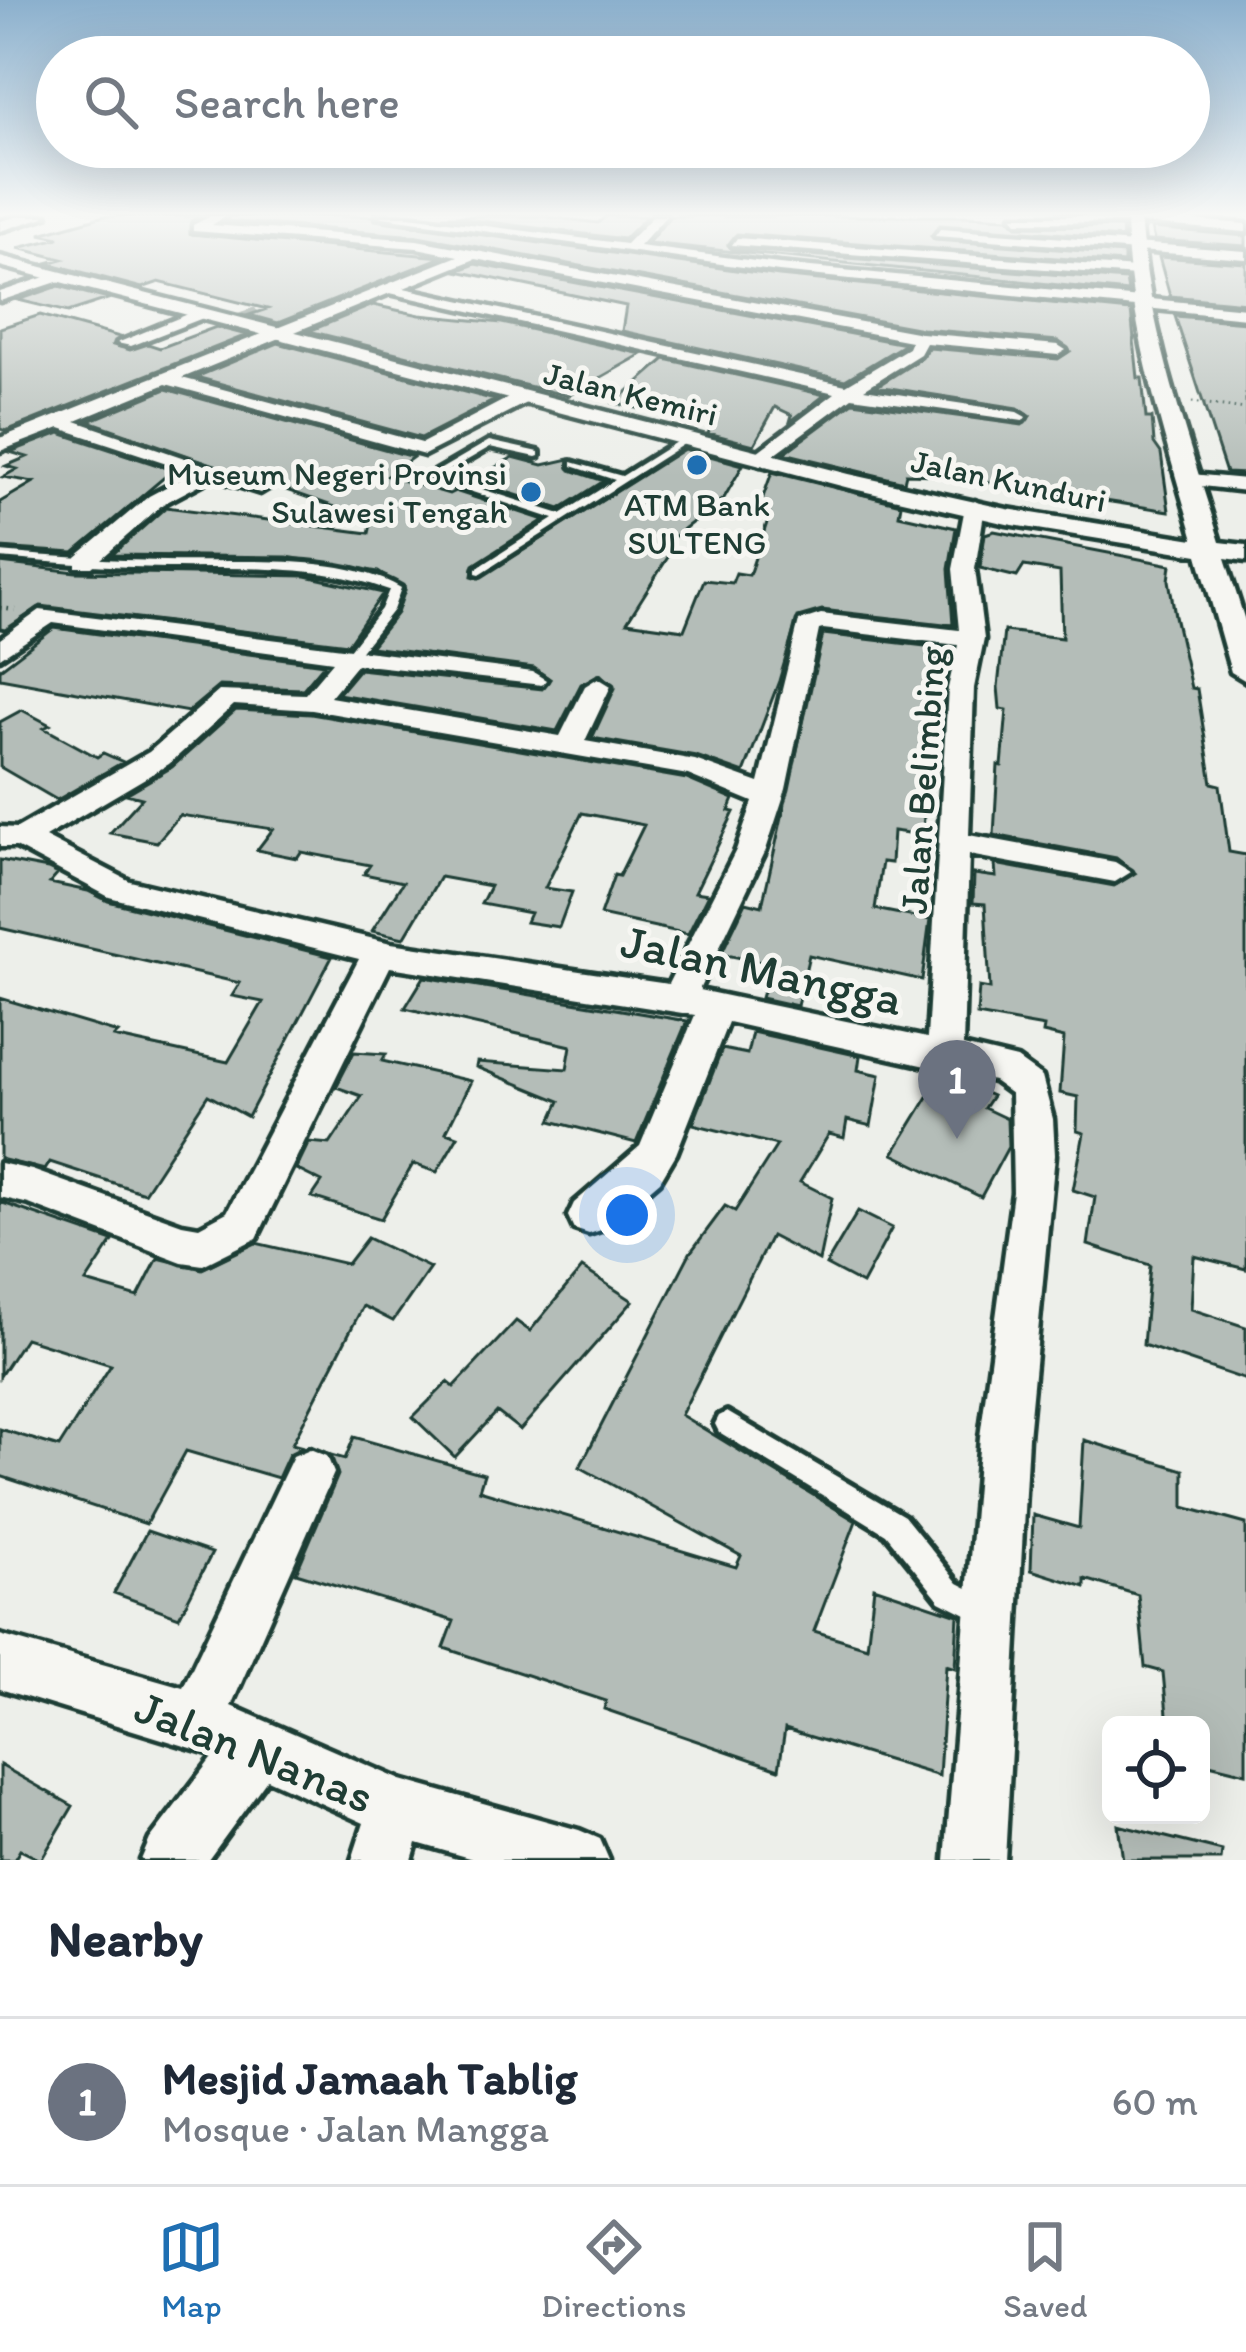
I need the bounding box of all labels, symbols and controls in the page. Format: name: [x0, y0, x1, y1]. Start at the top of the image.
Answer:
search box: [36, 36, 1210, 168]
icon: search: [78, 69, 144, 135]
text: Search here: [174, 75, 400, 129]
street label: Jalan Kemiri: [540, 353, 722, 434]
street label: Jalan Kunduri: [908, 441, 1110, 520]
marker: ATM Bank SULTENG: [684, 452, 710, 478]
place label: Museum Negeri Provinsi Sulawesi Tengah: [167, 454, 507, 531]
marker: Museum Negeri Provinsi Sulawesi Tengah: [518, 479, 544, 505]
place label: ATM Bank SULTENG: [624, 485, 770, 562]
street label: Jalan Belimbing: [890, 645, 955, 915]
street label: Jalan Mangga: [616, 911, 908, 1027]
pin: 1: [918, 1040, 996, 1139]
your location: [597, 1185, 657, 1245]
street label: Jalan Nanas: [127, 1677, 383, 1825]
map controls: [1102, 1716, 1210, 1824]
button: locate: [1102, 1716, 1210, 1824]
text: Nearby: [48, 1908, 203, 1969]
text: Mesjid Jamaah Tablig: [162, 2051, 577, 2105]
text: 1: [78, 2078, 96, 2125]
text: 60 m: [1112, 2078, 1198, 2125]
text: Mosque · Jalan Mangga: [162, 2105, 549, 2152]
tab: Map: [158, 2214, 224, 2325]
tab: Directions: [541, 2214, 686, 2325]
tab: Saved: [1003, 2214, 1088, 2325]

